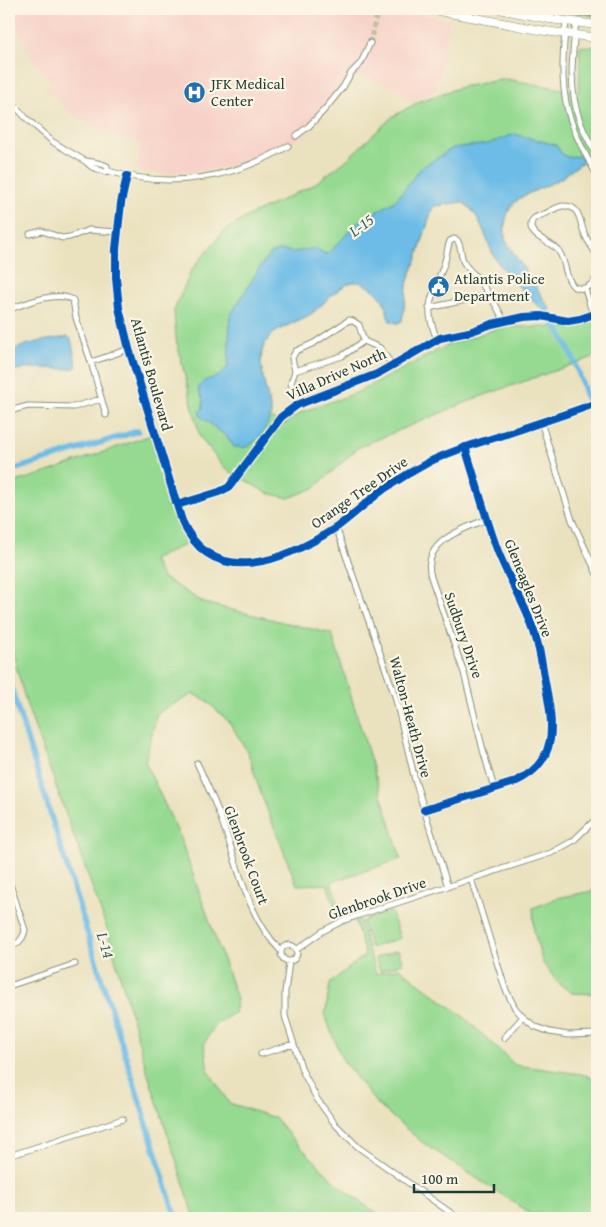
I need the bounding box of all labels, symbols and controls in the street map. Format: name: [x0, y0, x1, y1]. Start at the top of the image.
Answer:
place label: JFK Medical Center: [209, 73, 285, 111]
hospital icon: JFK Medical Center: [183, 80, 207, 104]
water label: L-15: [343, 207, 379, 243]
place label: Atlantis Police Department: [454, 268, 545, 306]
public building icon: Atlantis Police Department: [426, 275, 450, 299]
street label: Atlantis Boulevard: [126, 315, 178, 433]
street label: Villa Drive North: [283, 342, 390, 405]
street label: Orange Tree Drive: [306, 451, 412, 533]
street label: Gleneagles Drive: [500, 536, 558, 640]
street label: Sudbury Drive: [439, 589, 489, 681]
street label: Walton-Heath Drive: [385, 654, 437, 780]
street label: Glenbrook Court: [219, 803, 275, 908]
street label: Glenbrook Drive: [325, 871, 429, 925]
water label: L-14: [90, 928, 121, 961]
scale bar: [414, 1162, 494, 1194]
text: 100 m: [421, 1168, 459, 1189]

